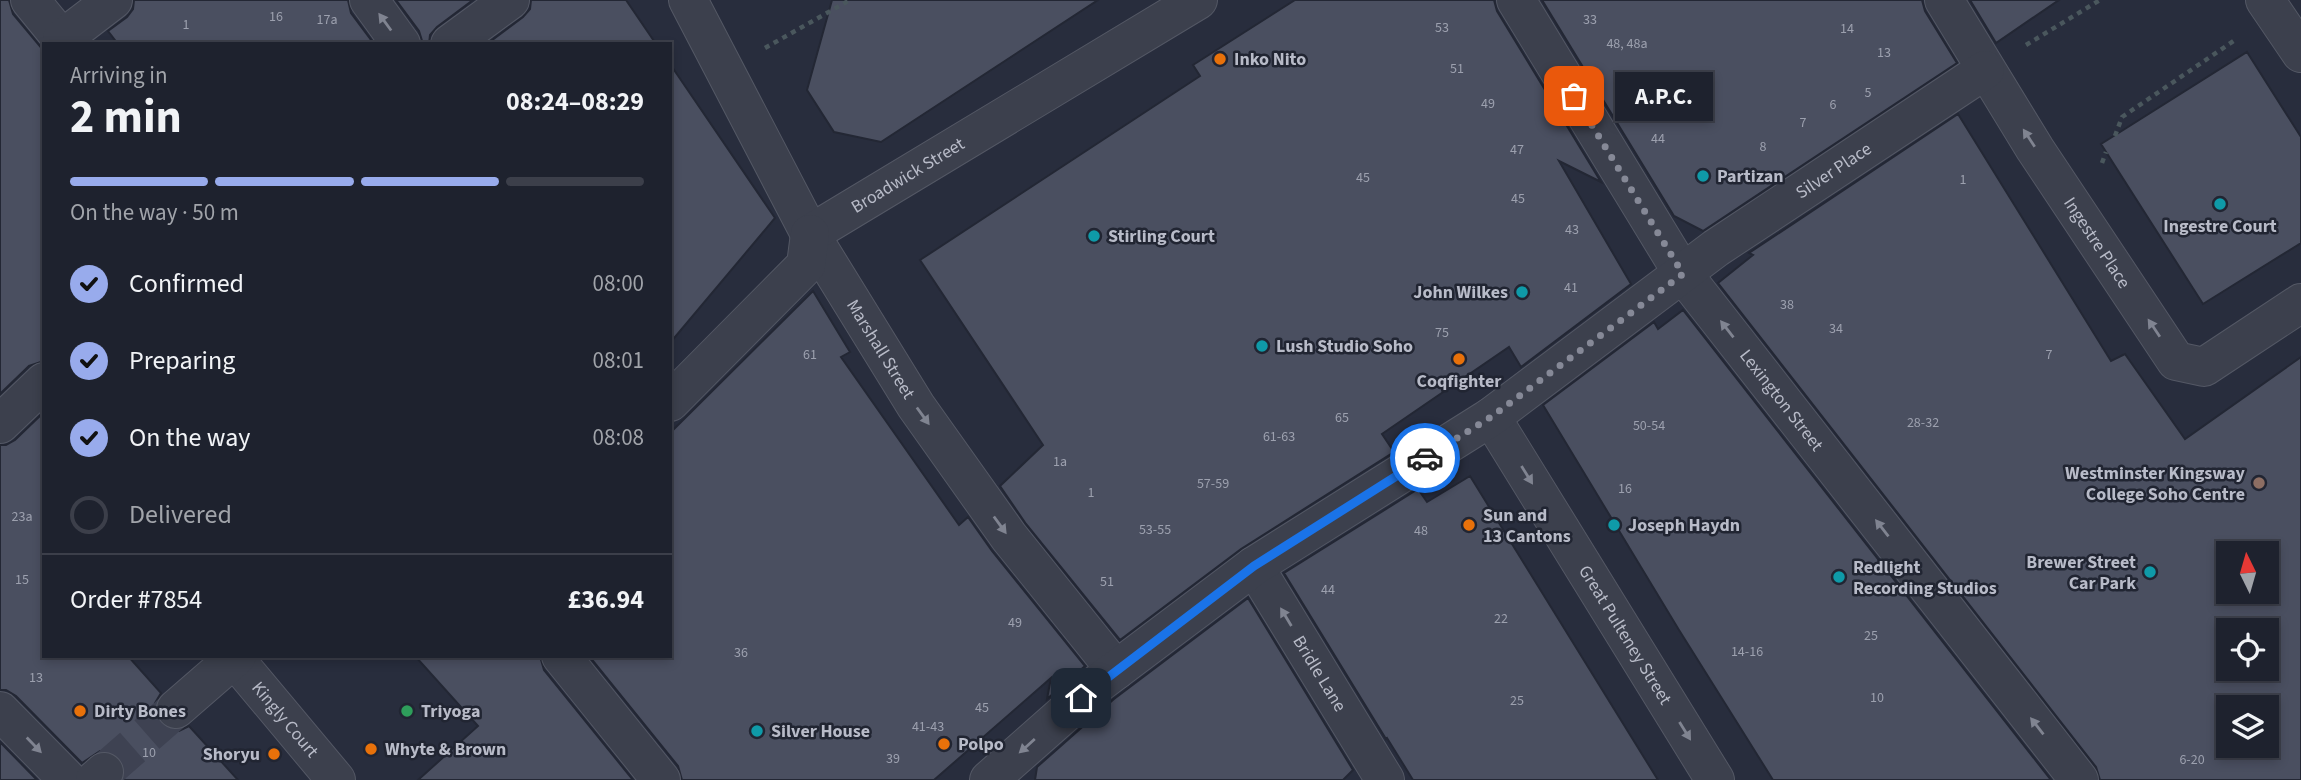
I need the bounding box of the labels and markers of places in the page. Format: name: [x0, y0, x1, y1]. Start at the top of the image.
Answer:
place label: Inko Nito: [1234, 47, 1306, 72]
marker: Inko Nito: [1212, 51, 1228, 67]
pin: [1544, 66, 1604, 126]
callout: A.P.C.: [1616, 72, 1714, 120]
place label: Partizan: [1717, 164, 1783, 189]
marker: Partizan: [1695, 168, 1711, 184]
marker: Ingestre Court: [2212, 196, 2228, 212]
place label: Ingestre Court: [2163, 214, 2277, 239]
place label: Stirling Court: [1108, 224, 1215, 249]
marker: Stirling Court: [1086, 228, 1102, 244]
place label: John Wilkes: [1413, 280, 1508, 305]
marker: John Wilkes: [1514, 284, 1530, 300]
place label: Lush Studio Soho: [1276, 334, 1413, 359]
marker: Lush Studio Soho: [1254, 338, 1270, 354]
marker: Coqfighter: [1451, 351, 1467, 367]
place label: Coqfighter: [1417, 369, 1502, 394]
place label: Westminster Kingsway College Soho Centre: [2065, 461, 2246, 507]
marker: Westminster Kingsway College Soho Centre: [2251, 475, 2267, 491]
place label: Sun and 13 Cantons: [1483, 503, 1571, 549]
place label: Joseph Haydn: [1628, 513, 1740, 538]
marker: Sun and 13 Cantons: [1461, 517, 1477, 533]
marker: Joseph Haydn: [1606, 517, 1622, 533]
place label: Brewer Street Car Park: [2026, 550, 2136, 596]
place label: Redlight Recording Studios: [1853, 555, 1997, 601]
marker: Brewer Street Car Park: [2142, 564, 2158, 580]
marker: Redlight Recording Studios: [1831, 569, 1847, 585]
pin: [1051, 668, 1111, 728]
place label: Dirty Bones: [94, 699, 186, 724]
place label: Triyoga: [421, 699, 480, 724]
marker: Dirty Bones: [72, 703, 88, 719]
marker: Triyoga: [399, 703, 415, 719]
place label: Silver House: [771, 719, 870, 744]
marker: Silver House: [749, 723, 765, 739]
place label: Polpo: [958, 732, 1004, 757]
marker: Polpo: [936, 736, 952, 752]
place label: Whyte & Brown: [385, 737, 506, 762]
marker: Whyte & Brown: [363, 741, 379, 757]
place label: Shoryu: [203, 742, 260, 767]
marker: Shoryu: [266, 746, 282, 762]

